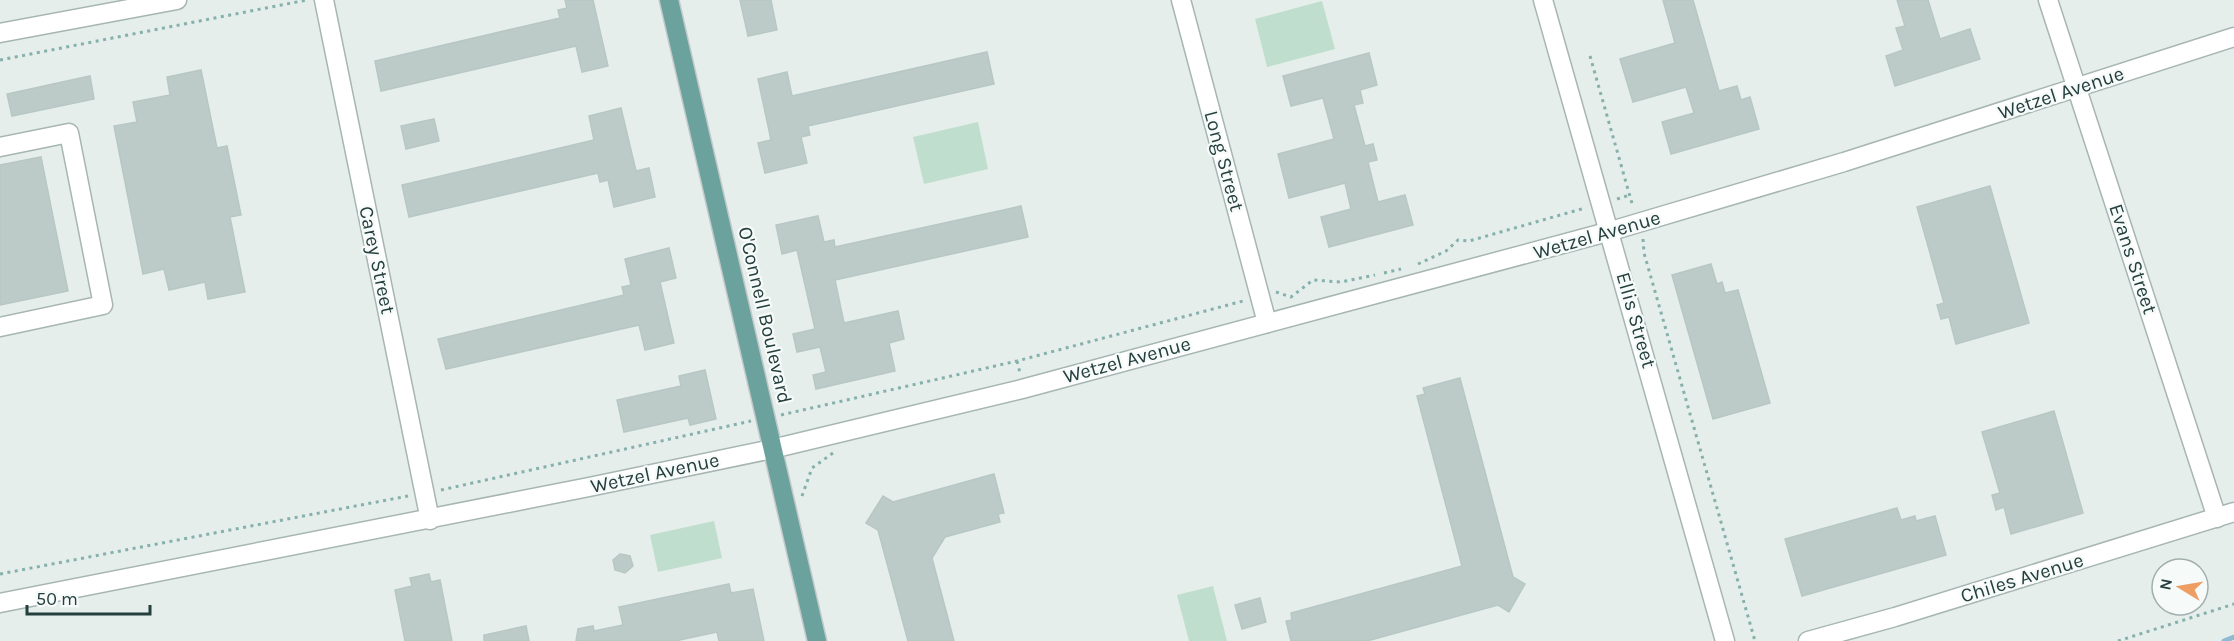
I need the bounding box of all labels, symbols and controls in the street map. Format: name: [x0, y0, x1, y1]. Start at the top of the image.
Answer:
street label: Wetzel Avenue: [1995, 62, 2127, 124]
street label: Long Street: [1200, 108, 1249, 214]
street label: Evans Street: [2104, 201, 2162, 317]
street label: Carey Street: [354, 204, 400, 317]
street label: Wetzel Avenue: [1531, 206, 1663, 264]
street label: O'Connell Boulevard: [733, 224, 797, 406]
street label: Ellis Street: [1611, 269, 1661, 371]
street label: Wetzel Avenue: [1061, 332, 1193, 388]
street label: Wetzel Avenue: [589, 448, 721, 498]
street label: Chiles Avenue: [1958, 548, 2086, 608]
north arrow: [2150, 557, 2210, 617]
text: N: [2155, 577, 2176, 592]
scale bar: [27, 578, 150, 616]
text: 50 m: [36, 588, 78, 610]

